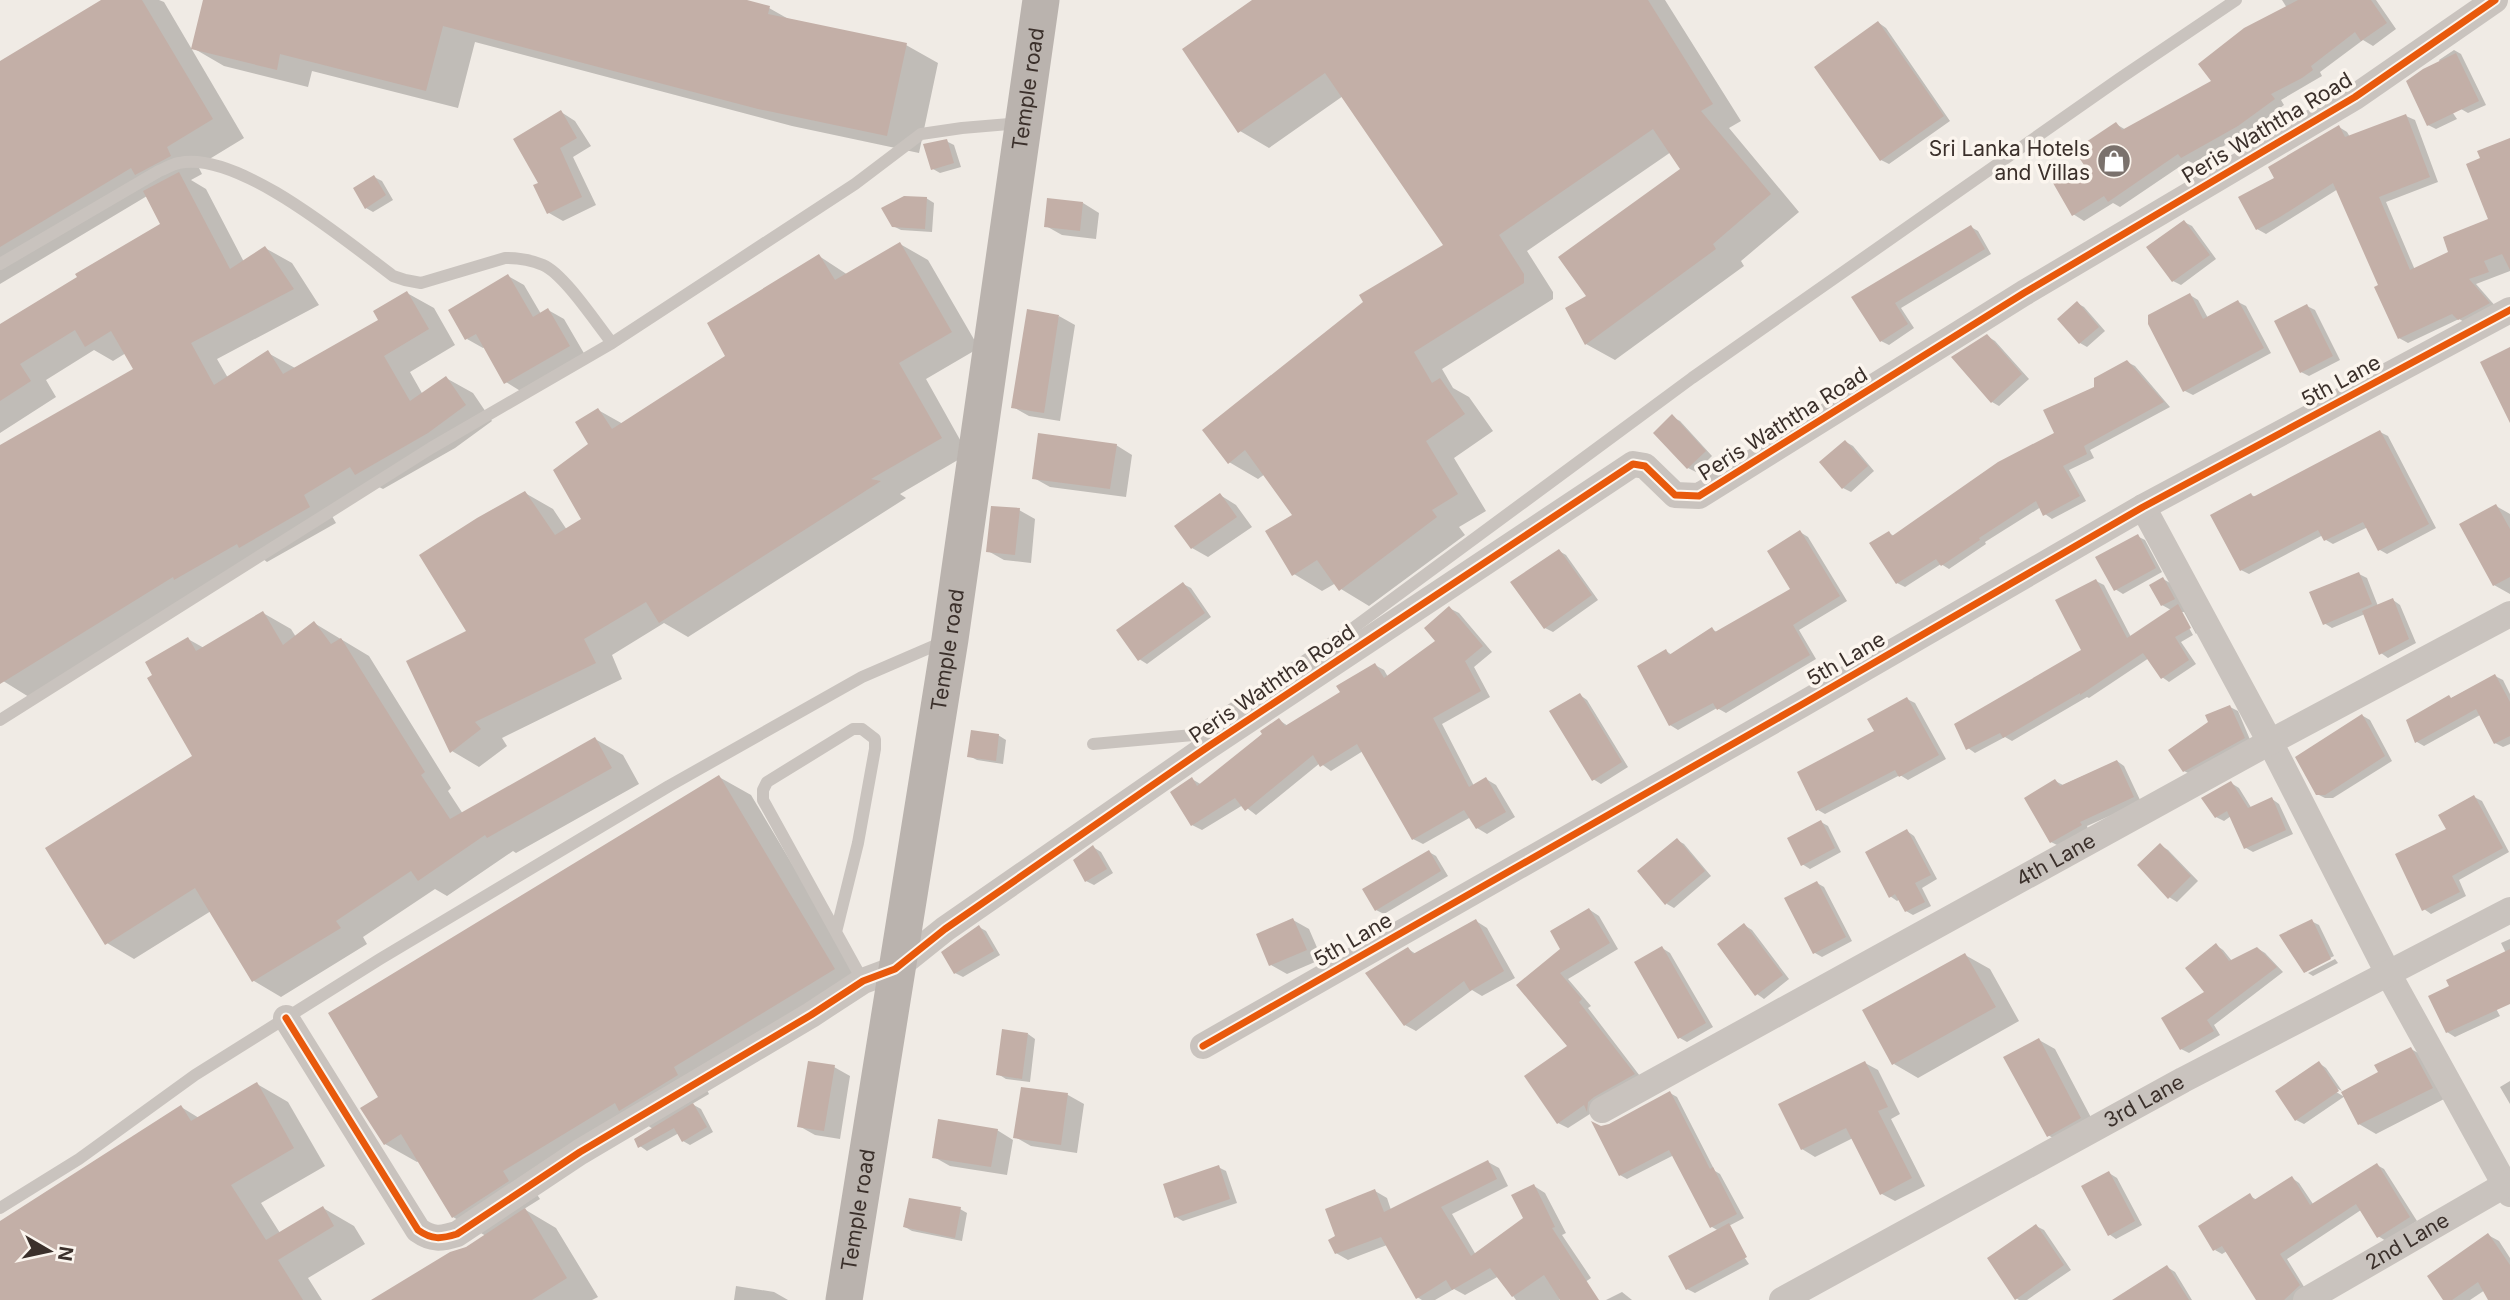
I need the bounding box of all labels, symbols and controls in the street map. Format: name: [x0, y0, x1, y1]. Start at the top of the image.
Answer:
street label: Temple road: [1007, 26, 1049, 152]
street label: Peris Waththa Road: [2177, 67, 2356, 188]
place label: Sri Lanka Hotels and Villas: [1929, 136, 2090, 185]
shop icon: Sri Lanka Hotels and Villas: [2095, 142, 2133, 180]
street label: 5th Lane: [2297, 349, 2385, 412]
street label: Peris Waththa Road: [1694, 362, 1872, 486]
street label: Temple road: [926, 587, 969, 713]
street label: Peris Waththa Road: [1184, 619, 1359, 748]
street label: 5th Lane: [1802, 626, 1889, 691]
street label: 4th Lane: [2011, 828, 2100, 892]
street label: 5th Lane: [1309, 907, 1396, 972]
street label: 3rd Lane: [2099, 1069, 2188, 1133]
street label: Temple road: [836, 1147, 880, 1273]
street label: 2nd Lane: [2361, 1207, 2453, 1275]
north arrow: [14, 1216, 84, 1286]
text: N: [53, 1245, 78, 1263]

